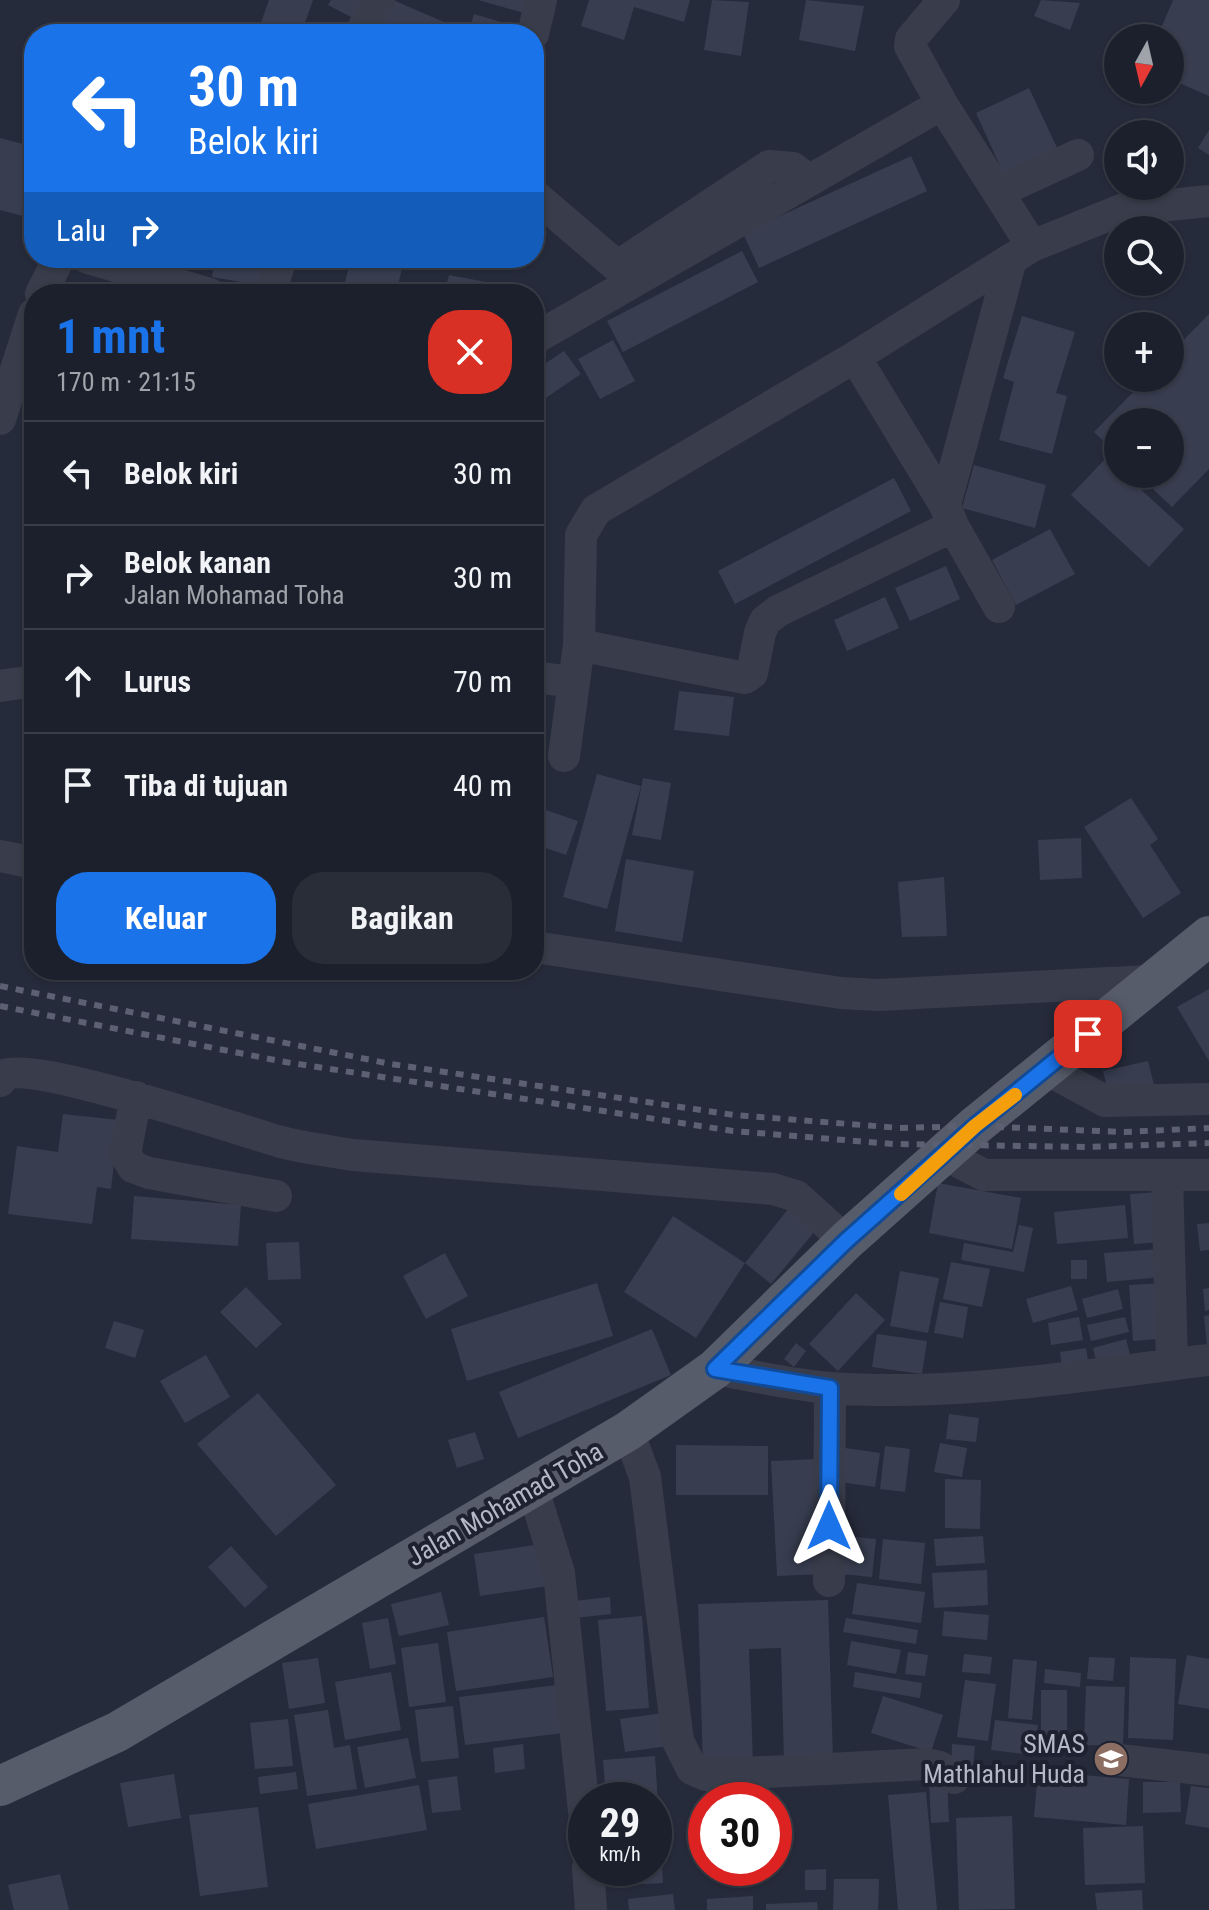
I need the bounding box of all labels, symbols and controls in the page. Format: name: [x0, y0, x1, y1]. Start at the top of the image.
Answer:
north arrow: [1104, 24, 1184, 104]
map controls: [1104, 24, 1184, 488]
text: 30 m: [188, 54, 299, 120]
icon: left: [56, 56, 160, 160]
button: sound: [1104, 120, 1184, 200]
text: Belok kiri: [188, 121, 319, 163]
icon: right: [122, 208, 166, 252]
text: Lalu: [56, 213, 106, 248]
button: search: [1104, 216, 1184, 296]
text: 1 mnt: [56, 308, 165, 365]
button: close: [428, 310, 512, 394]
button: +: [1104, 312, 1184, 392]
text: 170 m · 21:15: [56, 367, 196, 397]
button: −: [1104, 408, 1184, 488]
icon: left: [56, 451, 100, 495]
text: Belok kiri: [124, 456, 238, 491]
text: 30 m: [453, 456, 512, 491]
text: Belok kanan: [124, 545, 271, 580]
icon: right: [56, 555, 100, 599]
text: 30 m: [453, 560, 512, 595]
text: Jalan Mohamad Toha: [124, 580, 344, 610]
icon: ahead: [56, 659, 100, 703]
text: Lurus: [124, 664, 191, 699]
text: 70 m: [453, 664, 512, 699]
icon: arrive: [56, 763, 100, 807]
text: Tiba di tujuan: [124, 768, 288, 803]
text: 40 m: [453, 768, 512, 803]
button: Keluar: [56, 872, 276, 964]
button: Bagikan: [292, 872, 512, 964]
pin: [1054, 1000, 1122, 1068]
icon: arrive: [1066, 1012, 1110, 1056]
street label: Jalan Mohamad Toha: [402, 1436, 608, 1572]
position arrow: [787, 1484, 871, 1568]
place label: SMAS Mathlahul Huda: [923, 1729, 1085, 1789]
school or university icon: SMAS Mathlahul Huda: [1092, 1740, 1130, 1778]
speed limit sign: 30: [688, 1782, 792, 1886]
text: 29: [600, 1800, 640, 1847]
text: km/h: [599, 1842, 641, 1866]

